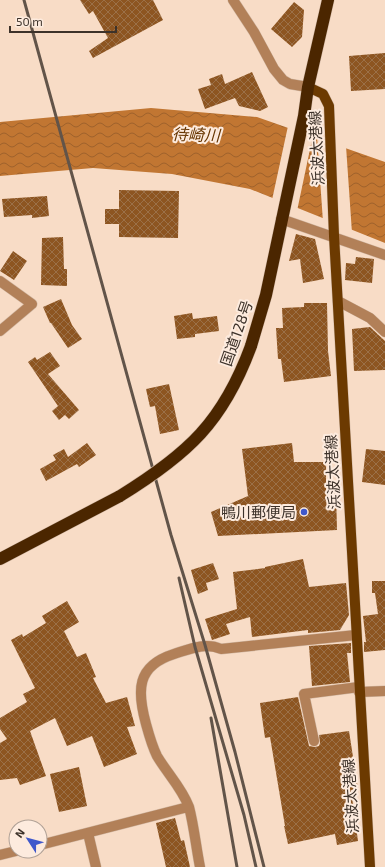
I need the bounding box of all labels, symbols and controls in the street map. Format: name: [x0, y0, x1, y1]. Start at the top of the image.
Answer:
scale bar: [10, 8, 116, 34]
text: 50 m: [16, 14, 43, 28]
street label: 浜波太港線: [305, 110, 327, 186]
water label: 待崎川: [172, 124, 222, 144]
street label: 国道128号: [216, 298, 256, 368]
street label: 浜波太港線: [321, 434, 343, 510]
place label: 鴨川郵便局: [221, 503, 296, 521]
marker: 鴨川郵便局: [299, 507, 309, 517]
street label: 浜波太港線: [338, 758, 362, 834]
north arrow: [8, 819, 48, 859]
text: N: [12, 826, 27, 840]

